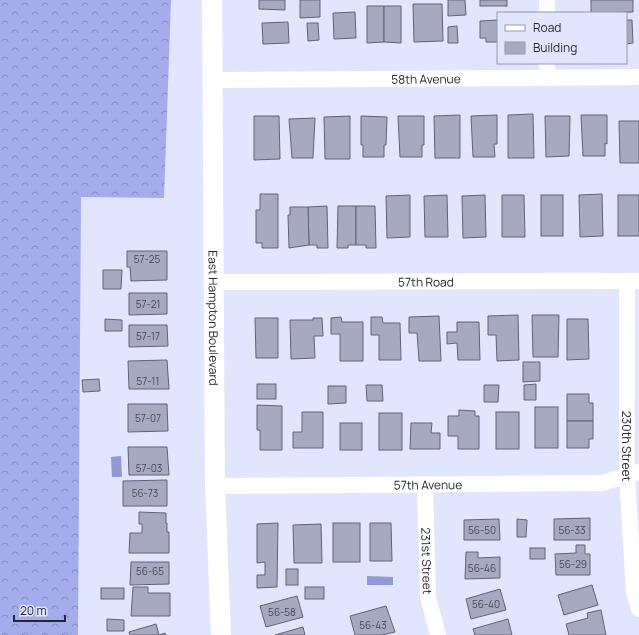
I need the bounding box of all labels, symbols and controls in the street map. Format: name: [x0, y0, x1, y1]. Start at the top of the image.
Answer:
legend: [497, 12, 627, 64]
text: Road: [533, 19, 561, 36]
text: Building: [533, 39, 577, 56]
street label: 58th Avenue: [391, 70, 461, 87]
street label: East Hampton Boulevard: [205, 250, 223, 386]
house number: 57-25: [134, 252, 160, 266]
street label: 57th Road: [398, 273, 454, 290]
house number: 57-21: [136, 297, 160, 311]
house number: 57-17: [136, 329, 160, 343]
house number: 57-11: [137, 374, 159, 388]
house number: 57-07: [135, 411, 161, 425]
street label: 230th Street: [619, 411, 636, 482]
house number: 57-03: [136, 461, 162, 475]
street label: 57th Avenue: [394, 476, 462, 493]
house number: 56-73: [132, 486, 158, 500]
house number: 56-50: [468, 523, 496, 537]
house number: 56-33: [558, 523, 586, 537]
street label: 231st Street: [418, 527, 436, 595]
house number: 56-29: [559, 557, 587, 571]
house number: 56-46: [468, 561, 496, 575]
house number: 56-65: [136, 564, 164, 578]
scale bar: [14, 597, 65, 623]
house number: 56-40: [472, 597, 500, 611]
text: 20 m: [20, 602, 47, 619]
house number: 56-58: [268, 605, 296, 619]
house number: 56-43: [359, 618, 387, 632]

